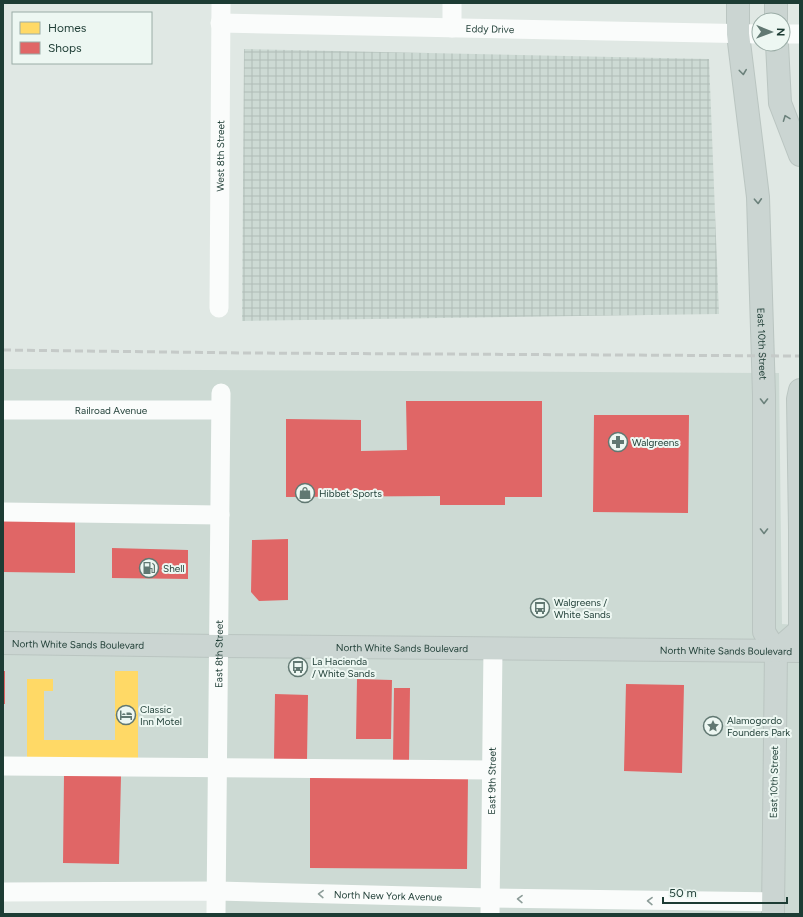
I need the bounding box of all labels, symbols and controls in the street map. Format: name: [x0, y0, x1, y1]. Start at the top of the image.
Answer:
legend: [12, 12, 152, 64]
north arrow: [751, 12, 791, 52]
text: Homes: [48, 21, 87, 35]
street label: Eddy Drive: [466, 22, 515, 36]
text: N: [774, 28, 787, 37]
text: Shops: [48, 41, 82, 55]
one-way arrow: [738, 69, 747, 75]
one-way arrow: [782, 115, 790, 122]
street label: West 8th Street: [213, 120, 227, 192]
one-way arrow: [754, 198, 763, 204]
street label: East 10th Street: [755, 307, 770, 380]
one-way arrow: [760, 398, 768, 404]
street label: Railroad Avenue: [75, 404, 148, 417]
pharmacy icon: Walgreens: [607, 431, 629, 453]
place label: Walgreens: [632, 436, 679, 449]
shop icon: Hibbet Sports: [294, 482, 316, 504]
place label: Hibbet Sports: [319, 487, 382, 500]
one-way arrow: [760, 528, 768, 534]
fuel station icon: Shell: [138, 557, 160, 579]
place label: Shell: [163, 562, 185, 575]
place label: Walgreens / White Sands: [554, 596, 611, 621]
bus stop icon: Walgreens / White Sands: [529, 597, 551, 619]
street label: East 8th Street: [212, 620, 225, 688]
street label: North White Sands Boulevard: [12, 637, 144, 651]
street label: North White Sands Boulevard: [336, 641, 468, 655]
street label: North White Sands Boulevard: [660, 643, 792, 657]
place label: La Hacienda / White Sands: [312, 655, 375, 680]
bus stop icon: La Hacienda / White Sands: [287, 656, 309, 678]
place label: Classic Inn Motel: [140, 703, 182, 728]
hotel icon: Classic Inn Motel: [115, 704, 137, 726]
place label: Alamogordo Founders Park: [727, 714, 790, 739]
place icon: Alamogordo Founders Park: [702, 715, 724, 737]
street label: East 10th Street: [767, 746, 781, 818]
street label: East 9th Street: [485, 747, 498, 815]
scale bar: [663, 879, 787, 905]
text: 50 m: [669, 886, 697, 900]
street label: North New York Avenue: [334, 887, 443, 903]
one-way arrow: [318, 889, 324, 898]
one-way arrow: [517, 895, 523, 903]
one-way arrow: [647, 897, 653, 905]

